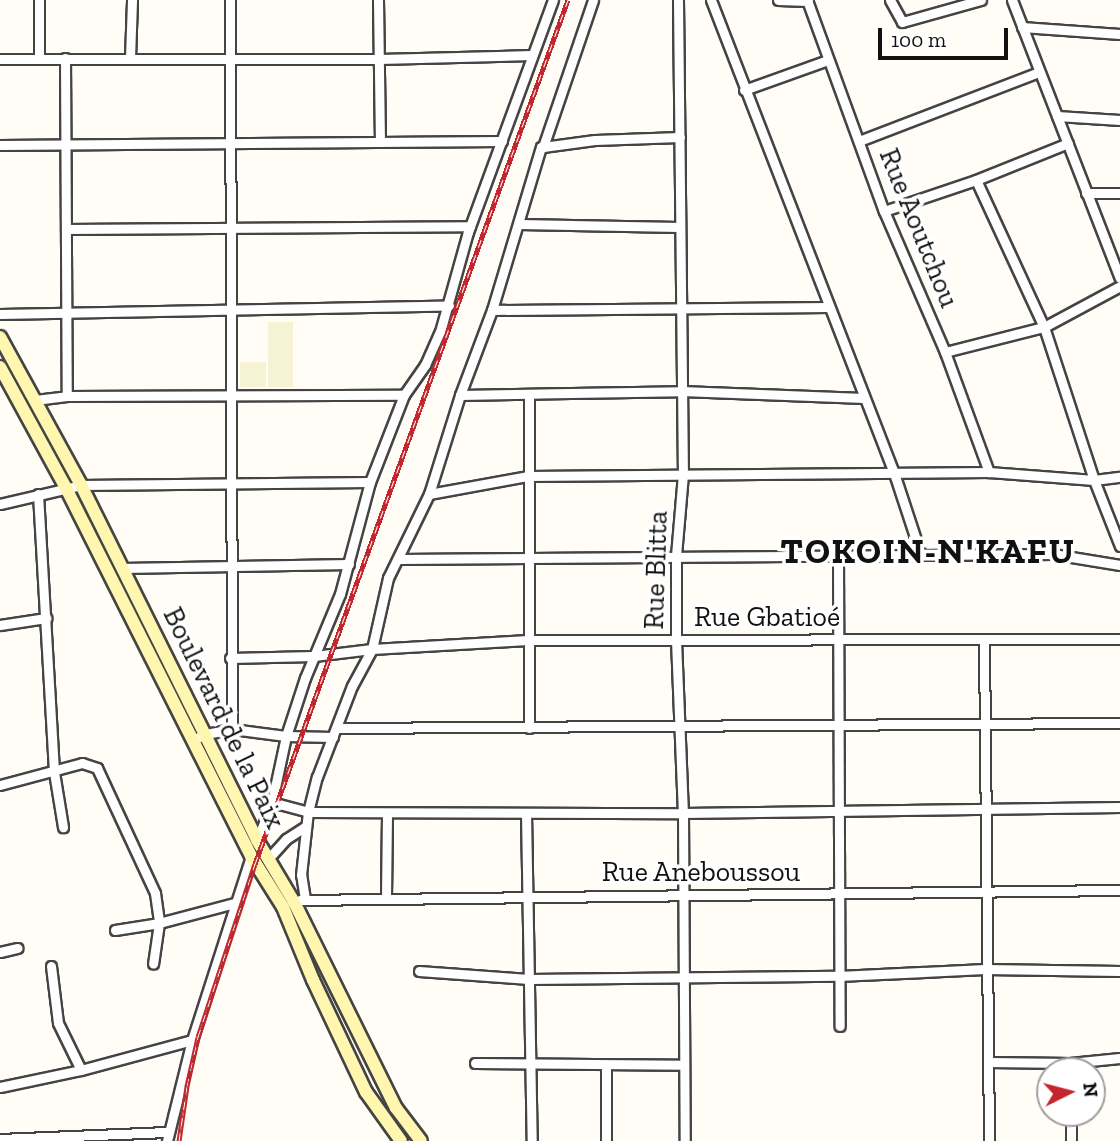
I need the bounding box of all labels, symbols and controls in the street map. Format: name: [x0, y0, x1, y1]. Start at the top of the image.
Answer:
scale bar: [882, 14, 1012, 58]
text: 100 m: [891, 27, 946, 52]
street label: Rue Aoutchou: [872, 143, 966, 313]
street label: Rue Blitta: [637, 510, 675, 630]
district label: TOKOIN-N'KAFU: [782, 530, 1074, 572]
street label: Rue Gbatioé: [694, 600, 840, 634]
street label: Boulevard de la Paix: [156, 602, 292, 834]
street label: Rue Aneboussou: [601, 855, 801, 889]
north arrow: [1036, 1057, 1106, 1127]
text: N: [1078, 1082, 1103, 1098]

